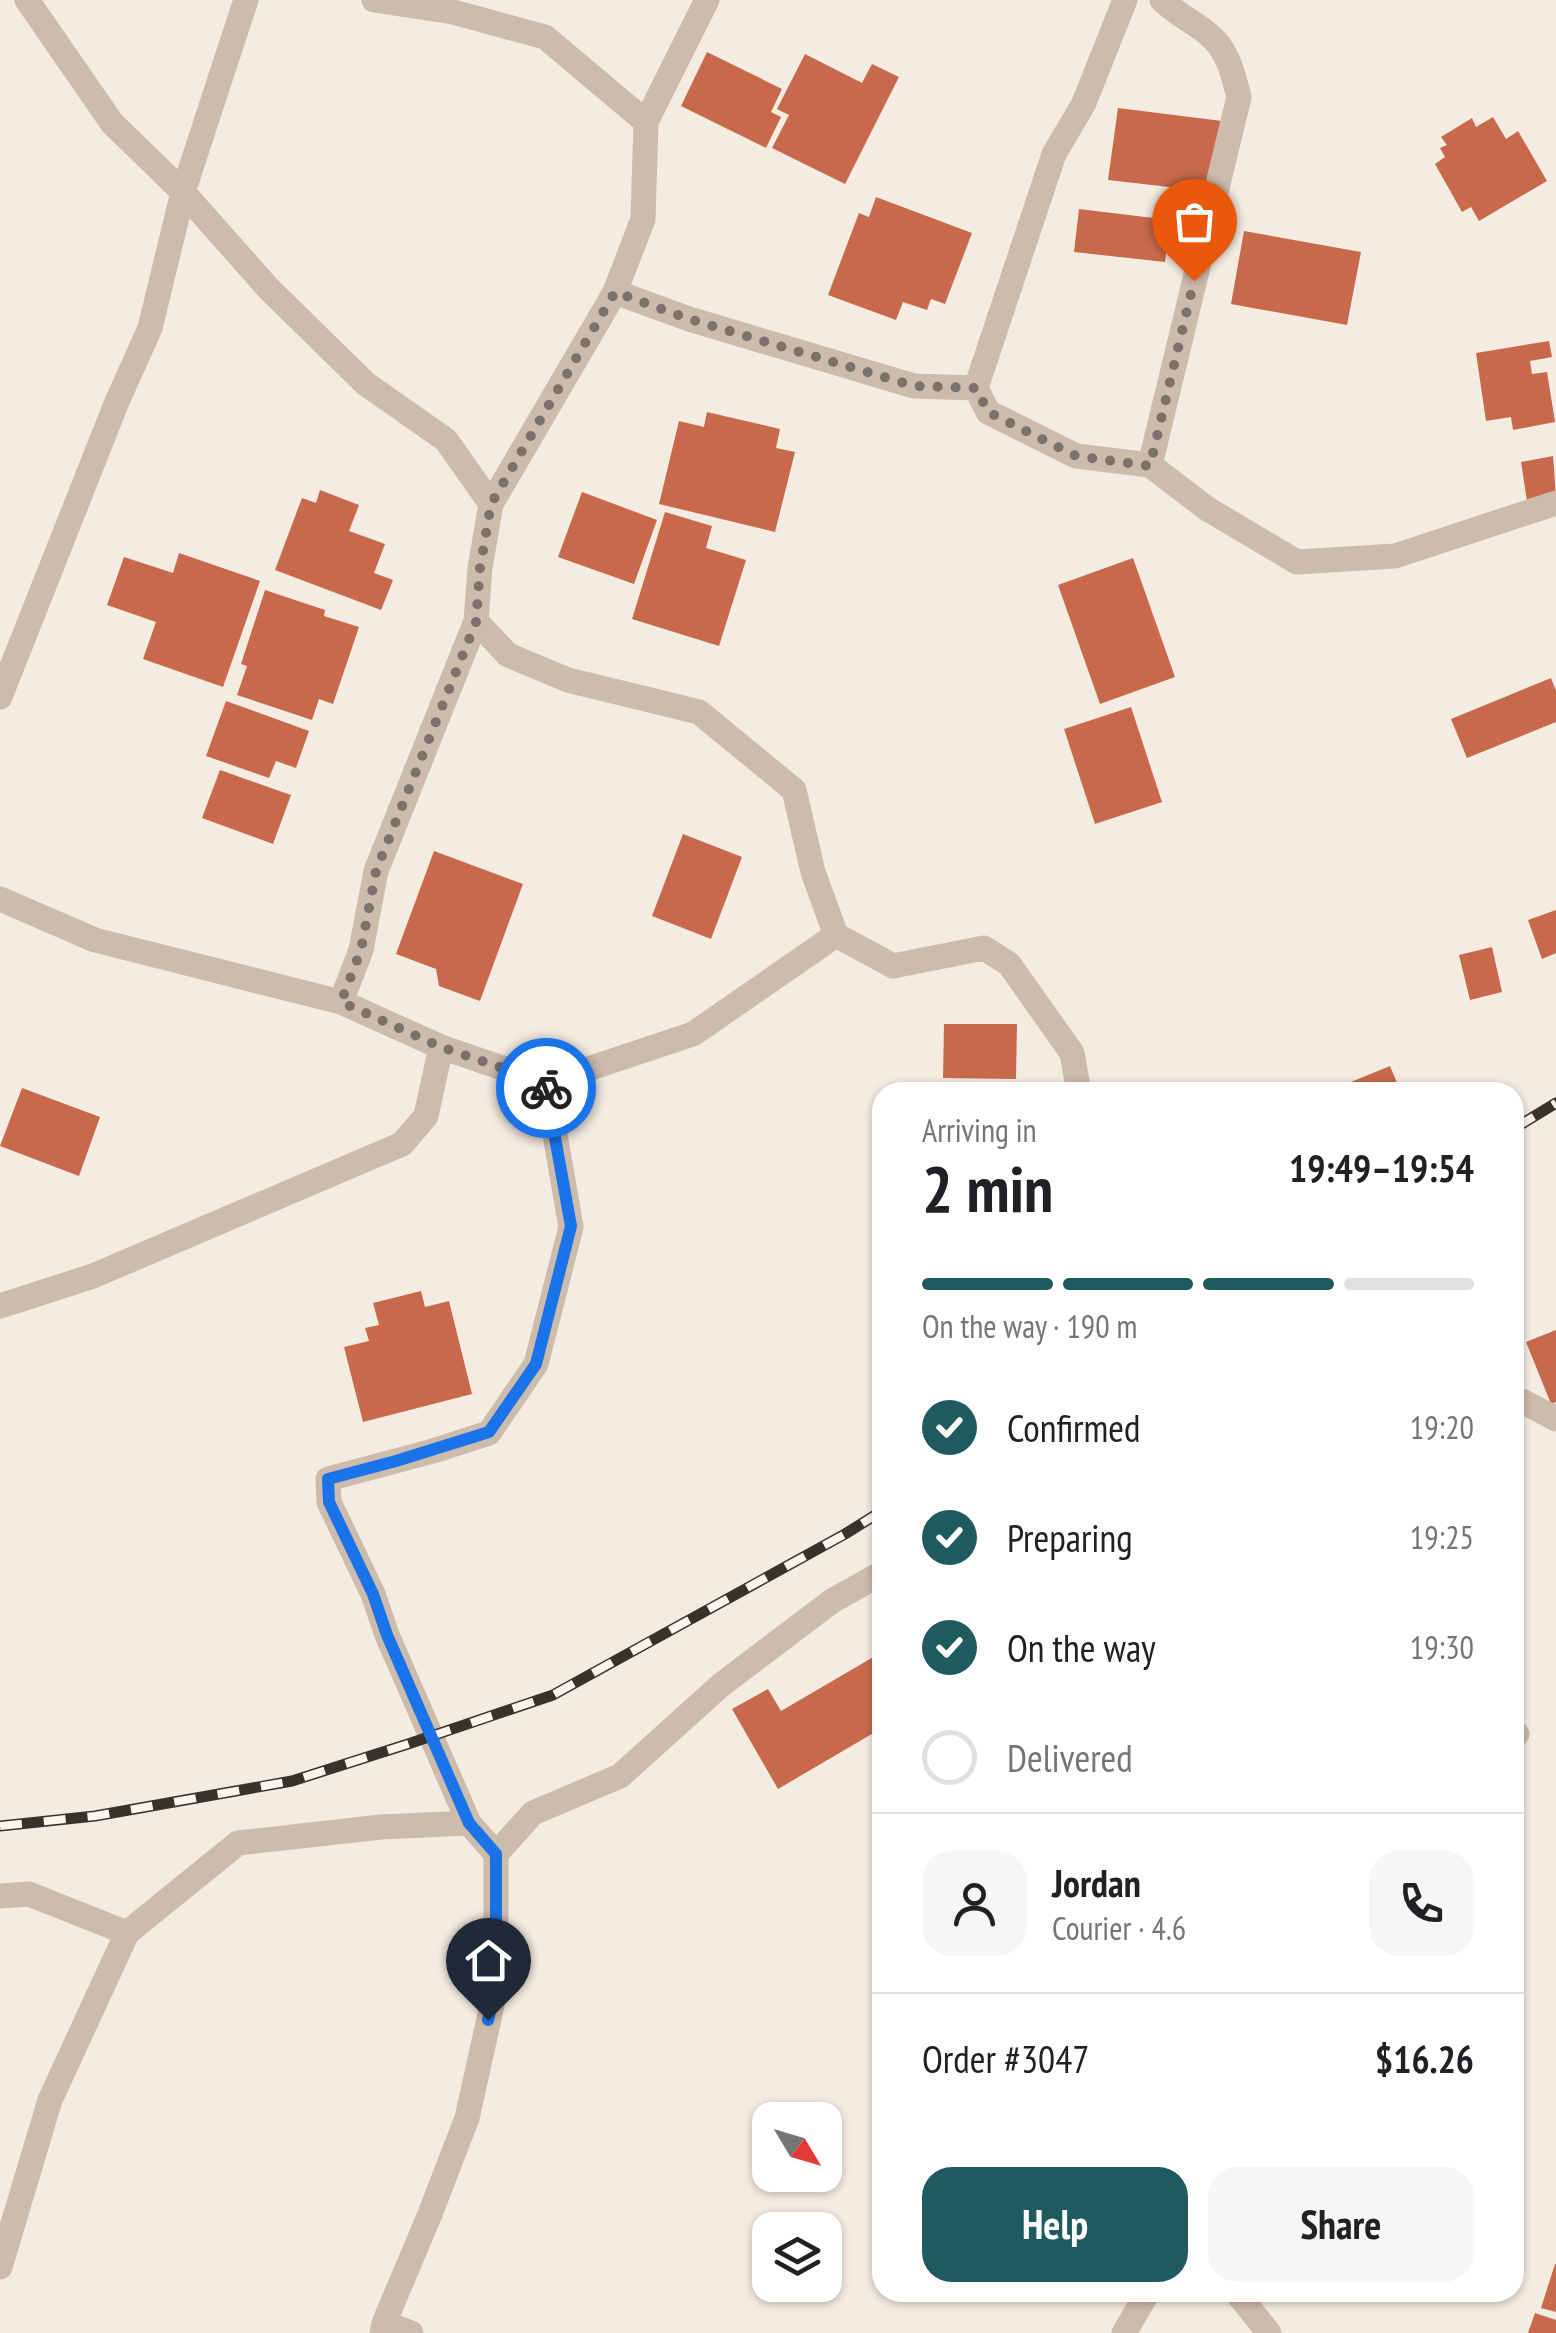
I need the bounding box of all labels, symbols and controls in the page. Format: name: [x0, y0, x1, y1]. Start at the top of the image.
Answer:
pin: [1152, 179, 1237, 282]
icon: bag: [1167, 194, 1222, 249]
courier: [496, 1038, 596, 1138]
icon: bike: [519, 1061, 574, 1116]
text: Arriving in: [922, 1109, 1037, 1151]
text: 19:49–19:54: [1289, 1143, 1474, 1192]
text: 2 min: [922, 1146, 1053, 1230]
text: On the way · 190 m: [922, 1305, 1137, 1347]
icon: check: [922, 1400, 977, 1455]
text: Confirmed: [1007, 1403, 1140, 1452]
text: 19:20: [1410, 1406, 1474, 1448]
icon: check: [922, 1510, 977, 1565]
text: Preparing: [1007, 1513, 1133, 1562]
text: 19:25: [1410, 1516, 1474, 1558]
icon: check: [922, 1620, 977, 1675]
text: On the way: [1007, 1623, 1155, 1672]
text: 19:30: [1410, 1626, 1474, 1668]
text: Delivered: [1007, 1733, 1133, 1782]
button: person: [922, 1851, 1027, 1956]
button: phone: [1369, 1851, 1474, 1956]
text: Jordan: [1052, 1858, 1141, 1907]
text: Courier · 4.6: [1052, 1907, 1186, 1949]
pin: [446, 1918, 531, 2021]
icon: home: [461, 1933, 516, 1988]
text: Order #3047: [922, 2034, 1089, 2083]
text: $16.26: [1375, 2034, 1474, 2083]
north arrow: [752, 2102, 842, 2192]
map controls: [752, 2102, 842, 2302]
button: Help: [922, 2167, 1188, 2282]
button: Share: [1208, 2167, 1474, 2282]
button: layers: [752, 2212, 842, 2302]

